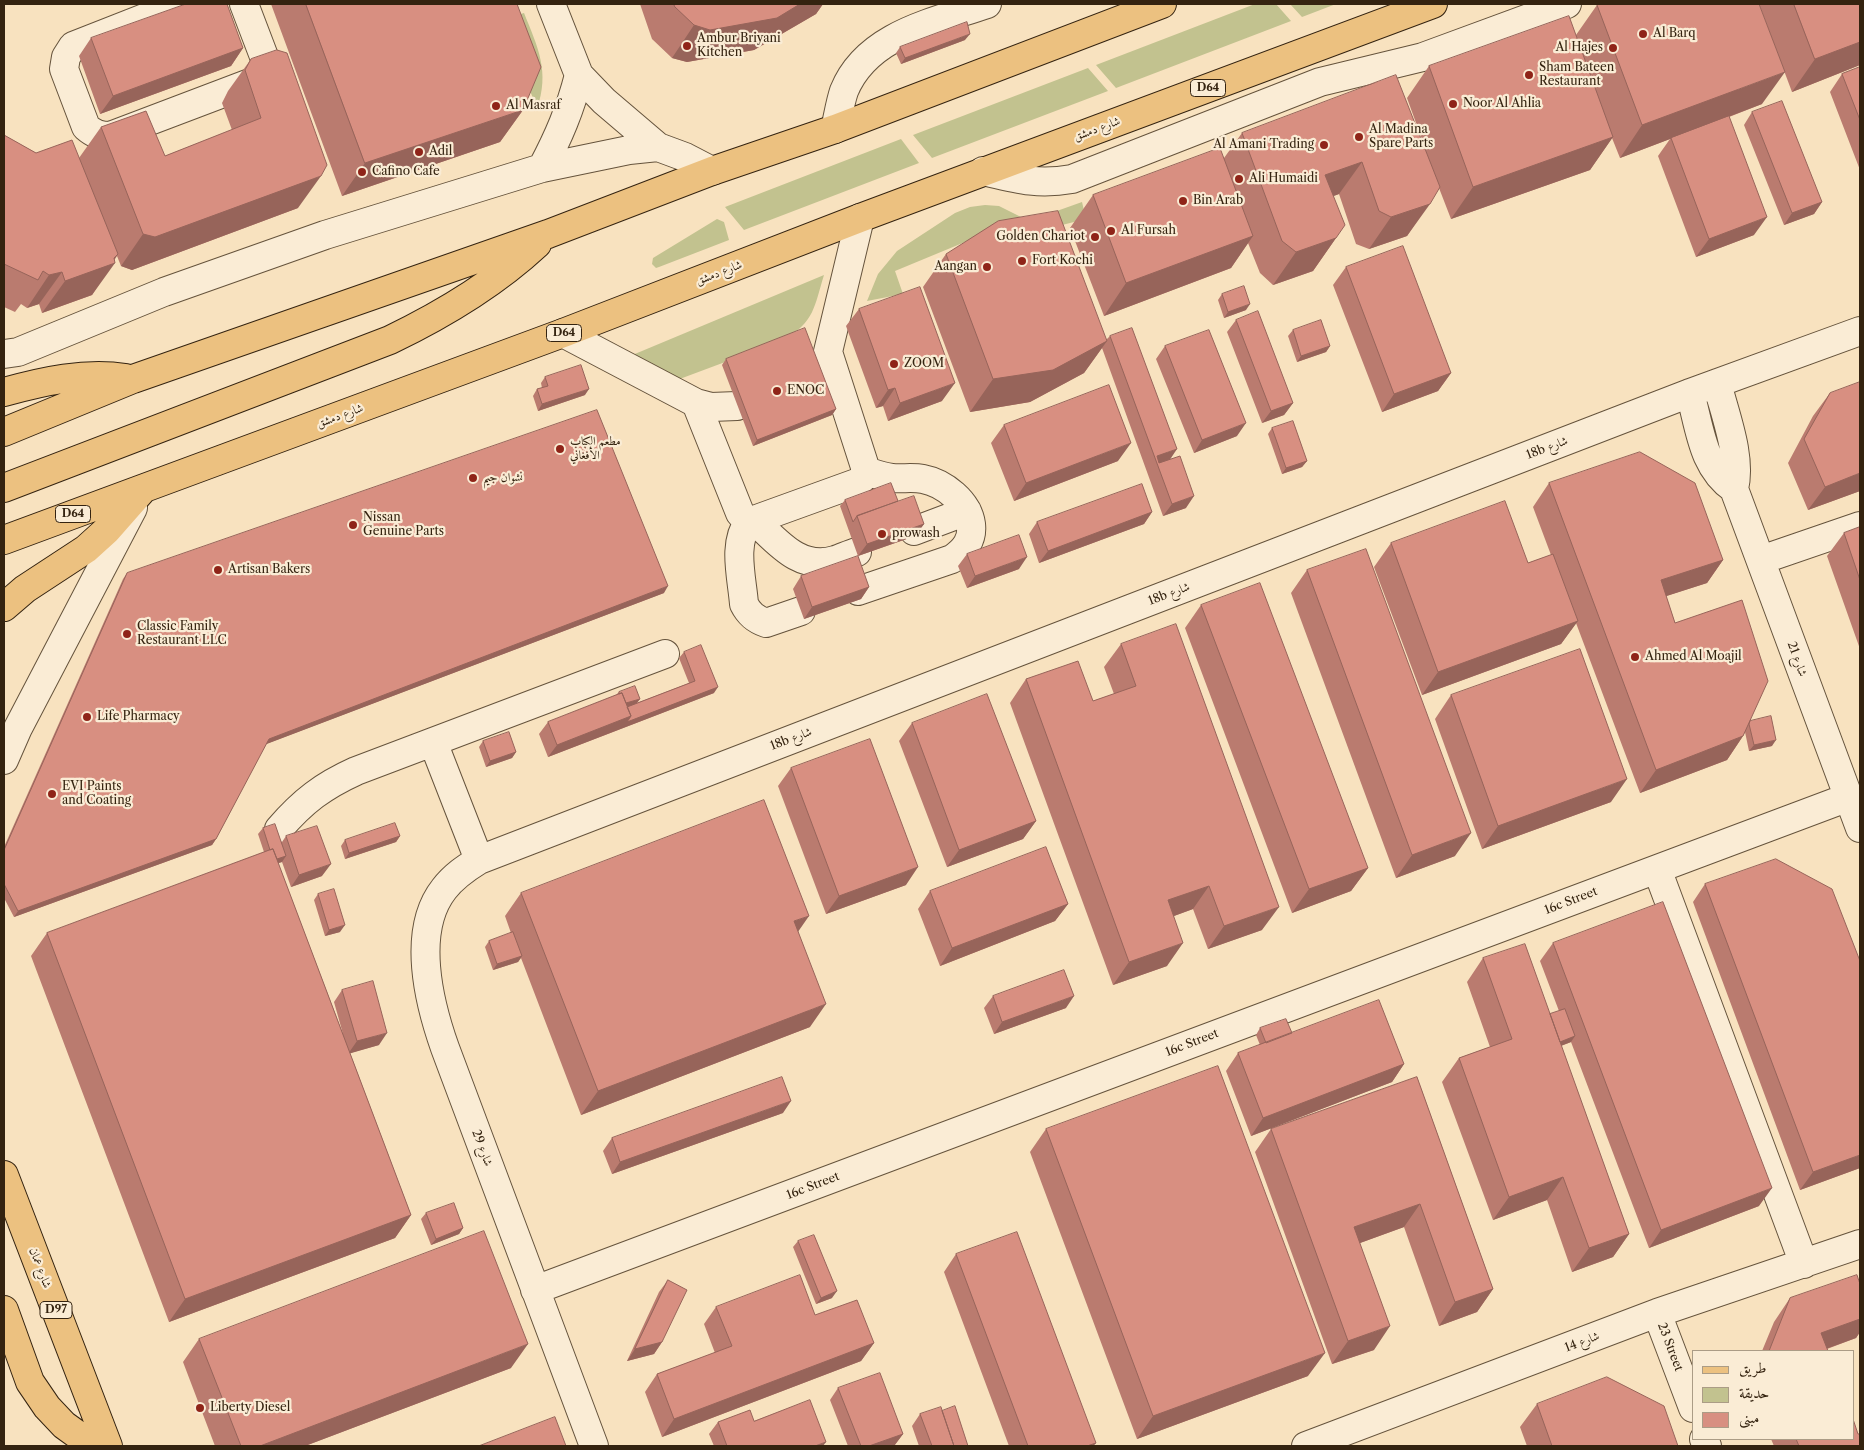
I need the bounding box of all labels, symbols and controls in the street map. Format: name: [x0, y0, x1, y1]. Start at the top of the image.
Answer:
place label: Al Barq: [1653, 27, 1696, 41]
marker: Al Barq: [1637, 28, 1649, 40]
place label: Ambur Briyani Kitchen: [697, 32, 781, 60]
marker: Ambur Briyani Kitchen: [681, 40, 693, 52]
place label: Al Hajes: [1555, 41, 1603, 55]
marker: Al Hajes: [1607, 42, 1619, 54]
place label: Sham Bateen Restaurant: [1539, 61, 1614, 89]
marker: Sham Bateen Restaurant: [1523, 69, 1535, 81]
road number: D64: [1190, 80, 1226, 96]
place label: Noor Al Ahlia: [1463, 97, 1541, 111]
marker: Noor Al Ahlia: [1447, 98, 1459, 110]
place label: Al Masraf: [506, 99, 561, 113]
marker: Al Masraf: [490, 100, 502, 112]
street label: شارع دمشق: [1072, 114, 1122, 144]
place label: Al Madina Spare Parts: [1369, 123, 1433, 151]
marker: Al Madina Spare Parts: [1353, 131, 1365, 143]
place label: Al Amani Trading: [1213, 138, 1314, 152]
marker: Al Amani Trading: [1318, 139, 1330, 151]
place label: Adil: [429, 145, 452, 159]
marker: Adil: [413, 146, 425, 158]
place label: Cafino Cafe: [372, 165, 440, 179]
marker: Cafino Cafe: [356, 166, 368, 178]
place label: Ali Humaidi: [1249, 172, 1318, 186]
marker: Ali Humaidi: [1233, 173, 1245, 185]
place label: Bin Arab: [1193, 194, 1243, 208]
marker: Bin Arab: [1177, 195, 1189, 207]
place label: Al Fursah: [1121, 224, 1176, 238]
marker: Al Fursah: [1105, 225, 1117, 237]
place label: Golden Chariot: [996, 230, 1085, 244]
marker: Golden Chariot: [1089, 231, 1101, 243]
place label: Fort Kochi: [1032, 254, 1093, 268]
marker: Fort Kochi: [1016, 255, 1028, 267]
street label: شارع دمشق: [694, 258, 744, 288]
place label: Aangan: [934, 260, 977, 274]
marker: Aangan: [981, 261, 993, 273]
road number: D64: [546, 324, 582, 342]
place label: ZOOM: [904, 357, 944, 371]
marker: ZOOM: [888, 358, 900, 370]
place label: ENOC: [787, 384, 824, 398]
marker: ENOC: [771, 385, 783, 397]
street label: شارع دمشق: [315, 401, 365, 431]
street label: 18b شارع: [1524, 433, 1570, 463]
place label: مطعم الكباب الأفغاني: [570, 435, 621, 463]
marker: مطعم الكباب الأفغاني: [554, 443, 566, 455]
place label: نشوان جيم: [483, 471, 523, 485]
marker: نشوان جيم: [467, 472, 479, 484]
road number: D64: [56, 506, 90, 522]
place label: Nissan Genuine Parts: [363, 511, 444, 539]
marker: Nissan Genuine Parts: [347, 519, 359, 531]
place label: prowash: [892, 527, 940, 541]
marker: prowash: [876, 528, 888, 540]
place label: Artisan Bakers: [228, 563, 310, 577]
marker: Artisan Bakers: [212, 564, 224, 576]
street label: 18b شارع: [1146, 579, 1192, 609]
place label: Classic Family Restaurant LLC: [137, 620, 227, 648]
marker: Classic Family Restaurant LLC: [121, 628, 133, 640]
street label: شارع 21: [1784, 640, 1810, 678]
place label: Ahmed Al Moajil: [1645, 650, 1742, 664]
marker: Ahmed Al Moajil: [1629, 651, 1641, 663]
place label: Life Pharmacy: [97, 710, 180, 724]
marker: Life Pharmacy: [81, 711, 93, 723]
street label: 18b شارع: [768, 724, 814, 754]
place label: EVI Paints and Coating: [62, 780, 131, 808]
marker: EVI Paints and Coating: [46, 788, 58, 800]
street label: 16c Street: [1542, 884, 1600, 918]
street label: 16c Street: [1163, 1026, 1221, 1060]
street label: شارع 29: [468, 1128, 496, 1168]
street label: 16c Street: [784, 1169, 842, 1203]
street label: شارع عمان: [26, 1246, 54, 1290]
road number: D97: [40, 1302, 72, 1318]
street label: 23 Street: [1654, 1321, 1686, 1373]
street label: شارع 14: [1563, 1329, 1601, 1355]
legend: [1692, 1350, 1854, 1440]
text: طريق: [1739, 1358, 1766, 1377]
text: حديقة: [1739, 1383, 1769, 1402]
place label: Liberty Diesel: [210, 1401, 290, 1415]
marker: Liberty Diesel: [194, 1402, 206, 1414]
text: مبنى: [1739, 1408, 1759, 1427]

